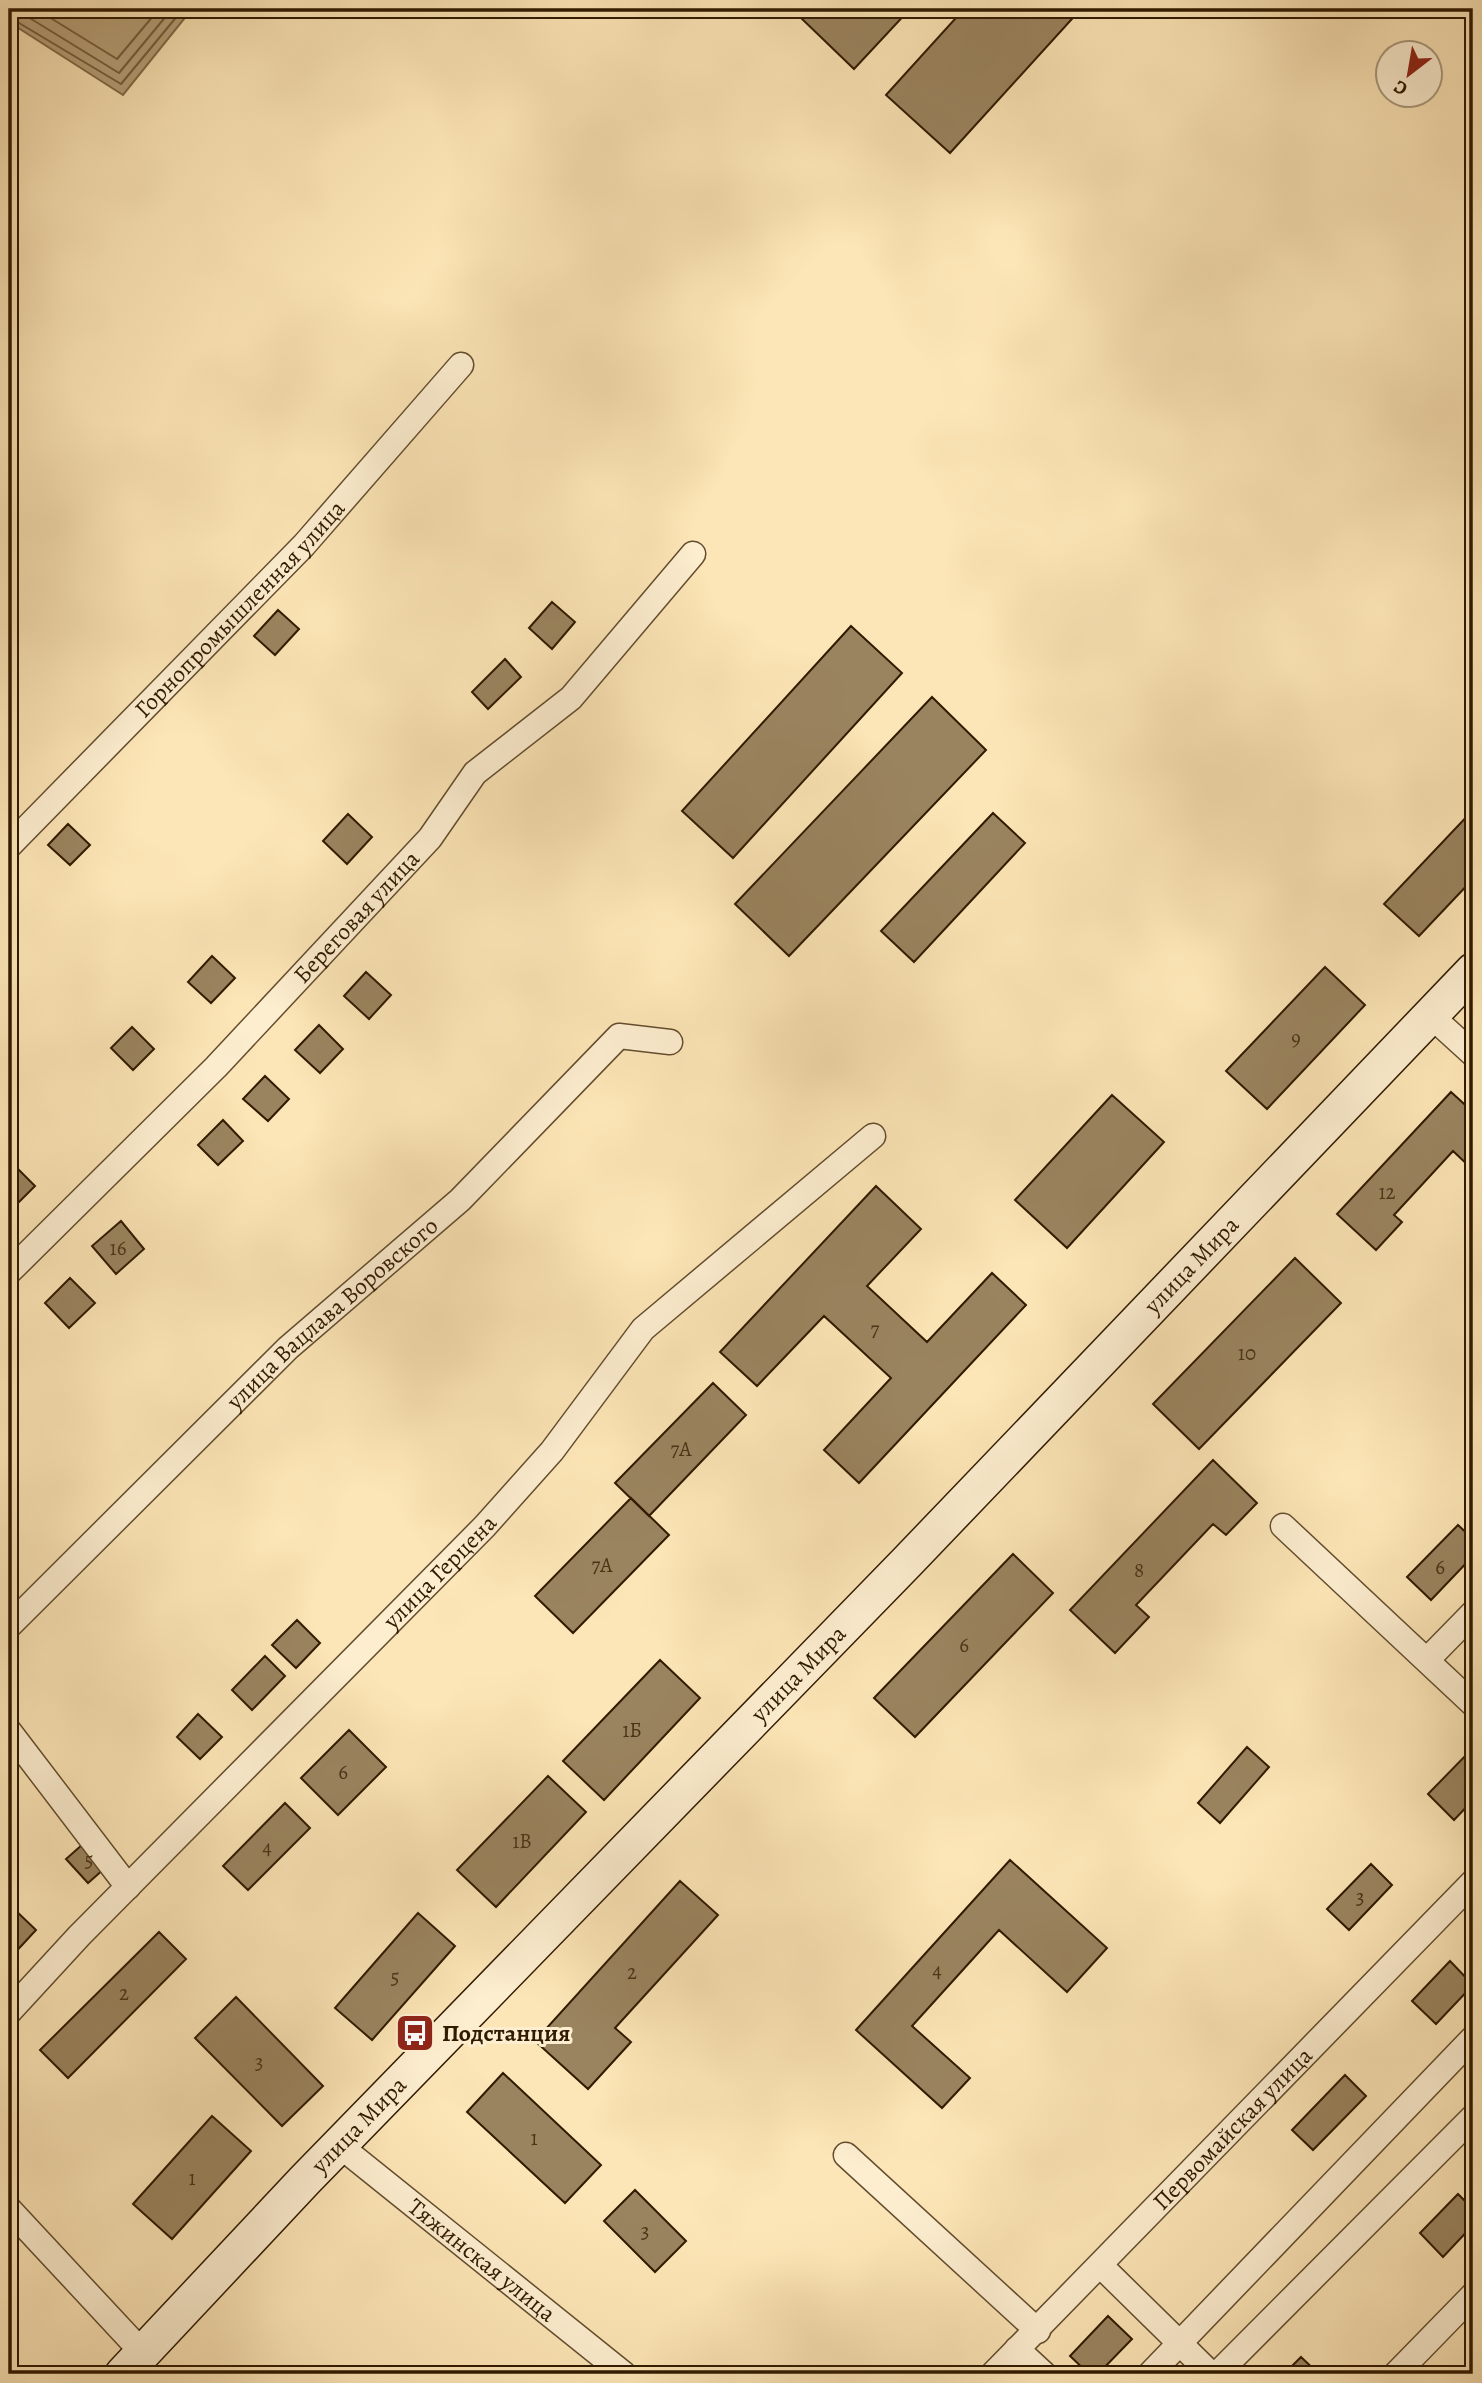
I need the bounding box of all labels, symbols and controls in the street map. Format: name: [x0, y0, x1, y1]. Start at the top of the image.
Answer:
north arrow: [1374, 38, 1444, 108]
text: С: [1389, 74, 1412, 102]
street label: Горнопромышленная улица: [127, 493, 352, 725]
street label: Береговая улица: [286, 843, 427, 990]
house number: 9: [1291, 1024, 1301, 1052]
house number: 12: [1378, 1178, 1396, 1206]
street label: улица Мира: [1136, 1209, 1246, 1322]
street label: улица Вацлава Воровского: [219, 1210, 445, 1417]
house number: 16: [110, 1234, 127, 1262]
house number: 7: [871, 1315, 880, 1343]
house number: 10: [1238, 1339, 1256, 1367]
house number: 7А: [670, 1435, 692, 1463]
street label: улица Герцена: [375, 1508, 504, 1637]
house number: 7А: [591, 1551, 613, 1579]
house number: 6: [1435, 1553, 1445, 1581]
house number: 8: [1134, 1556, 1144, 1584]
street label: улица Мира: [743, 1618, 853, 1730]
house number: 6: [959, 1631, 969, 1659]
house number: 1Б: [622, 1716, 642, 1744]
house number: 6: [338, 1758, 348, 1786]
house number: 1В: [512, 1827, 532, 1855]
house number: 4: [262, 1833, 272, 1861]
house number: 5: [84, 1846, 94, 1874]
house number: 3: [1356, 1883, 1364, 1911]
house number: 4: [932, 1956, 942, 1984]
house number: 2: [627, 1958, 637, 1986]
house number: 5: [390, 1963, 400, 1991]
house number: 2: [119, 1979, 129, 2007]
bus stop icon: Подстанция: [394, 2012, 436, 2054]
place label: Подстанция: [442, 2017, 570, 2049]
street label: Первомайская улица: [1146, 2040, 1319, 2217]
house number: 3: [255, 2048, 263, 2076]
street label: улица Мира: [303, 2069, 413, 2181]
house number: 1: [530, 2124, 538, 2152]
house number: 1: [188, 2164, 196, 2192]
street label: Тяжинская улица: [401, 2191, 563, 2329]
house number: 3: [641, 2217, 649, 2245]

